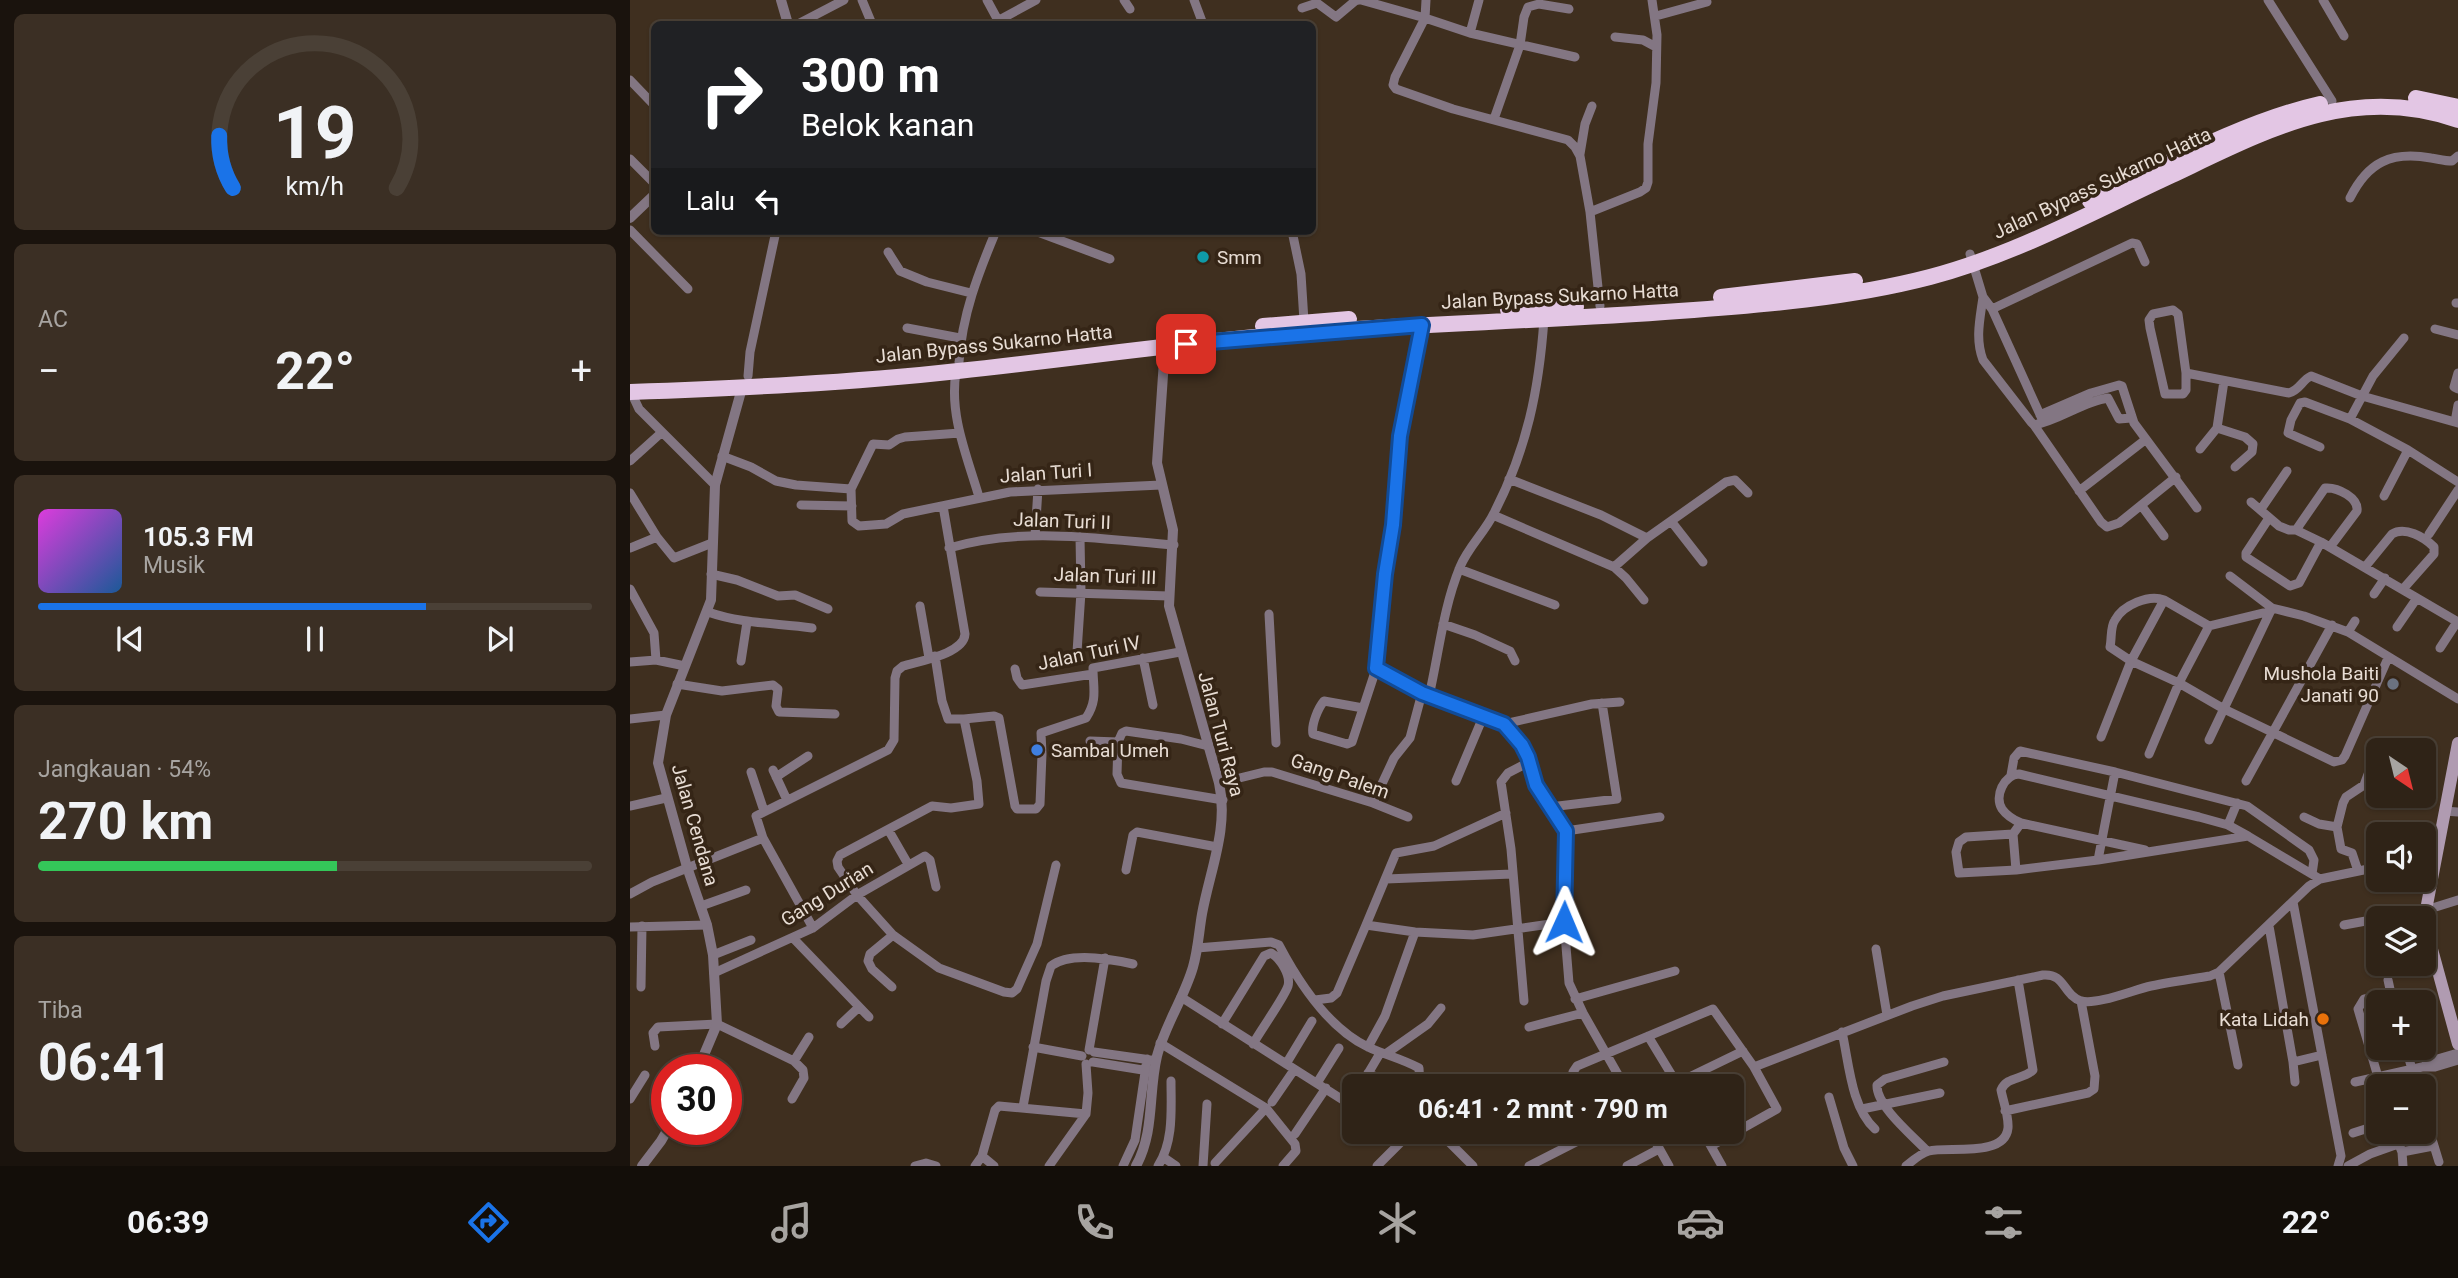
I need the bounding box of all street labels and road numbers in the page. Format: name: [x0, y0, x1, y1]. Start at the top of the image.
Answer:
street label: Jalan Bypass Sukarno Hatta: [1989, 122, 2215, 244]
street label: Jalan Bypass Sukarno Hatta: [1441, 278, 1679, 314]
street label: Jalan Bypass Sukarno Hatta: [874, 320, 1114, 368]
street label: Jalan Turi I: [999, 458, 1093, 488]
street label: Jalan Turi II: [1013, 508, 1111, 534]
street label: Jalan Turi III: [1053, 563, 1157, 589]
street label: Jalan Turi IV: [1035, 631, 1143, 675]
street label: Jalan Turi Raya: [1193, 669, 1249, 799]
street label: Gang Palem: [1288, 748, 1392, 804]
street label: Jalan Cendana: [667, 761, 723, 889]
street label: Gang Durian: [777, 857, 877, 931]

